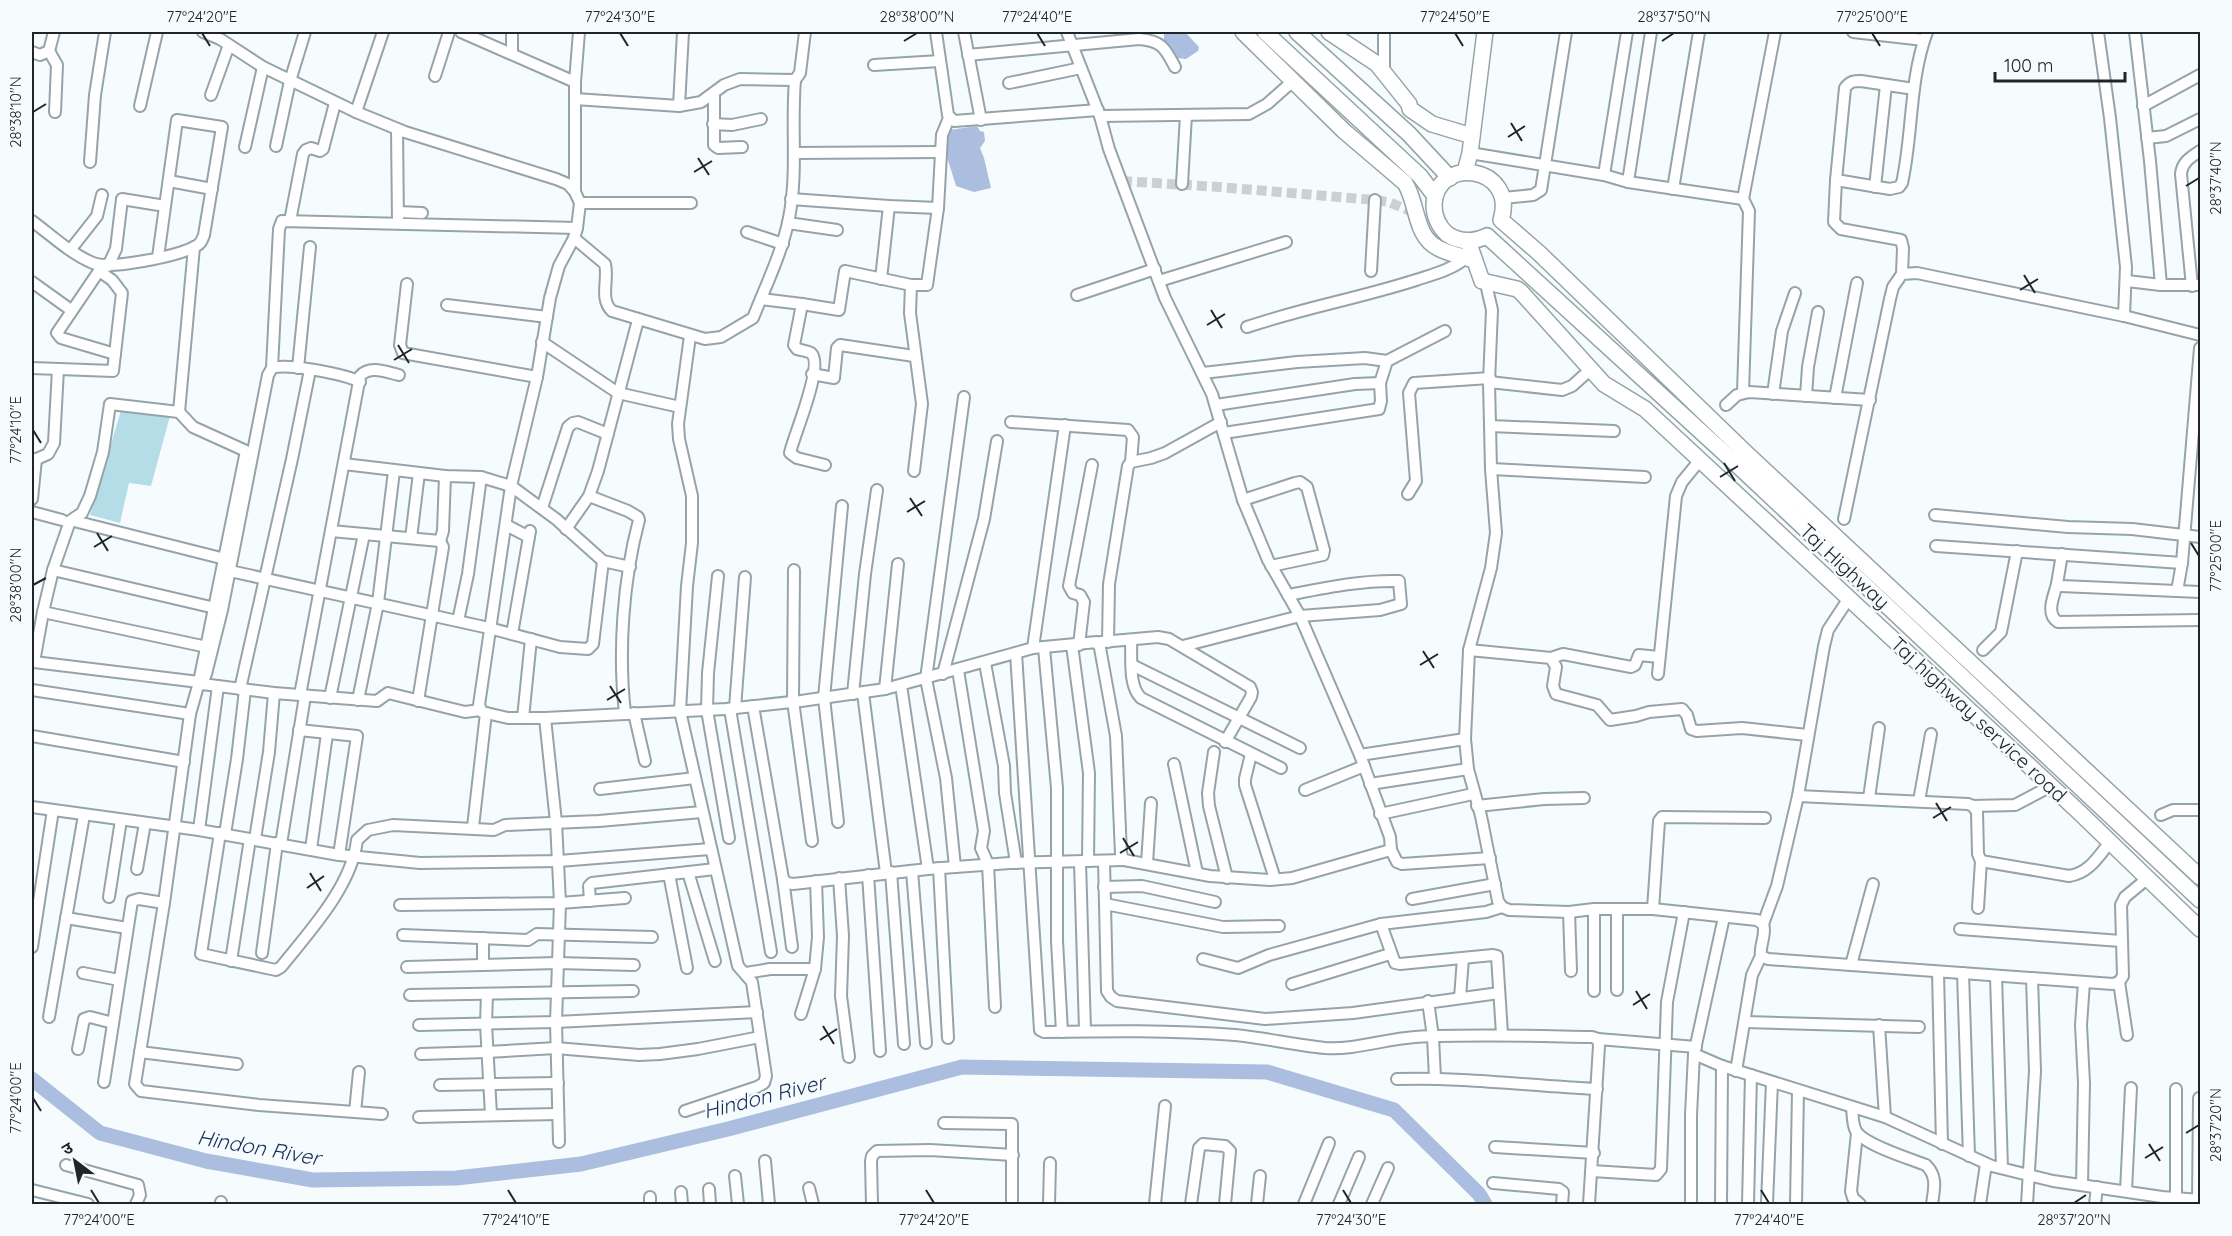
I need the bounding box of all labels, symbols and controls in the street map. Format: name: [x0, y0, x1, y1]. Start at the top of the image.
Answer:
text: 77°24'20"E: [167, 7, 237, 26]
text: 77°24'30"E: [585, 7, 655, 26]
text: 28°38'00"N: [880, 7, 954, 26]
text: 77°24'40"E: [1002, 7, 1072, 26]
text: 77°24'50"E: [1420, 7, 1490, 26]
text: 28°37'50"N: [1637, 7, 1711, 26]
text: 77°25'00"E: [1836, 7, 1908, 26]
scale bar: [1995, 45, 2126, 83]
text: 100 m: [2004, 54, 2053, 77]
text: 28°38'10"N: [6, 76, 25, 148]
text: 28°37'40"N: [2206, 141, 2225, 215]
text: 77°24'10"E: [6, 396, 25, 464]
street label: Taj Highway: [1795, 518, 1895, 614]
text: 77°25'00"E: [2206, 520, 2225, 592]
text: 28°38'00"N: [6, 548, 25, 622]
street label: Taj highway service road: [1886, 631, 2072, 807]
text: 77°24'00"E: [6, 1062, 25, 1134]
water label: Hindon River: [700, 1068, 830, 1124]
text: 28°37'20"N: [2206, 1088, 2225, 1162]
water label: Hindon River: [195, 1123, 325, 1171]
north arrow: [45, 1131, 105, 1191]
text: उ: [58, 1137, 77, 1159]
text: 77°24'00"E: [63, 1210, 135, 1229]
text: 77°24'10"E: [482, 1210, 550, 1229]
text: 77°24'20"E: [899, 1210, 969, 1229]
text: 77°24'30"E: [1316, 1210, 1386, 1229]
text: 77°24'40"E: [1734, 1210, 1804, 1229]
text: 28°37'20"N: [2037, 1210, 2111, 1229]

